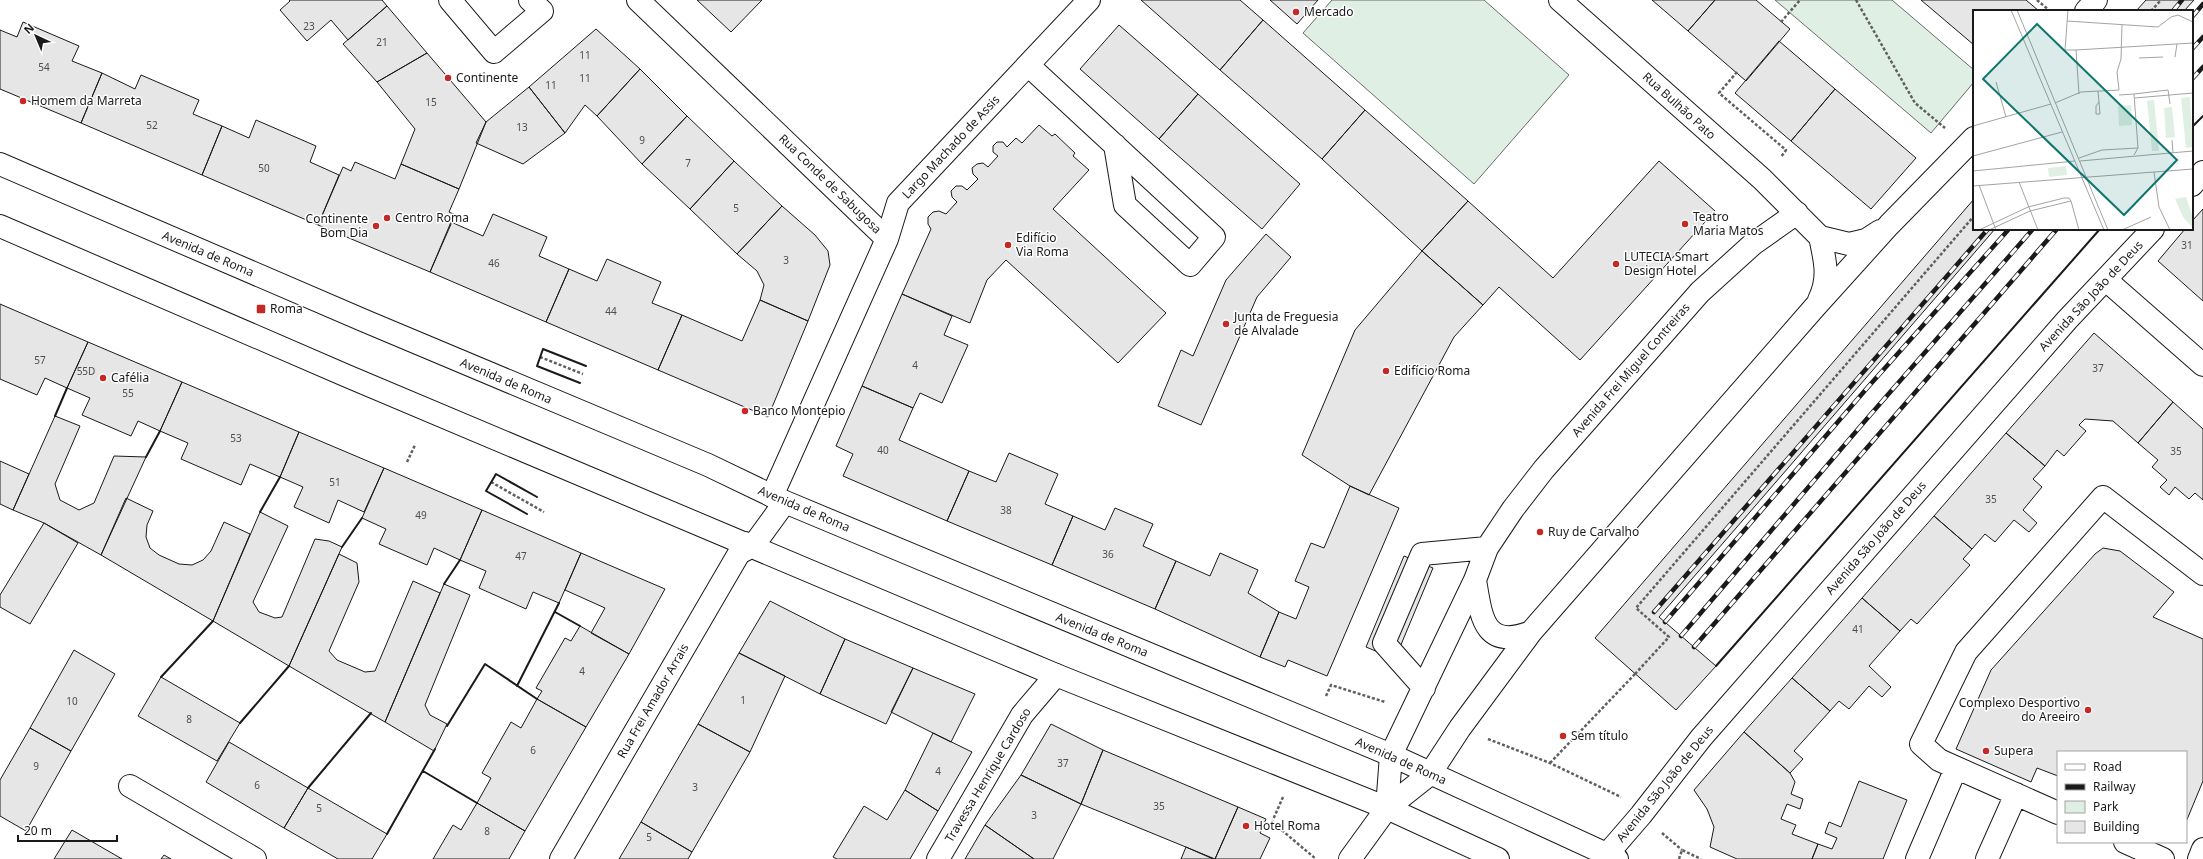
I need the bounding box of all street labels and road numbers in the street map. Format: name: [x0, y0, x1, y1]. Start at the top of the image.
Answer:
street label: Rua Bulhão Pato: [1639, 68, 1720, 143]
street label: Largo Machado de Assis: [898, 91, 1003, 202]
street label: Rua Conde de Sabugosa: [775, 130, 885, 237]
street label: Avenida de Roma: [160, 227, 257, 281]
street label: Avenida São João de Deus: [2035, 236, 2147, 355]
street label: Avenida Frei Miguel Contreiras: [1568, 299, 1694, 440]
street label: Avenida de Roma: [458, 354, 555, 408]
street label: Avenida São João de Deus: [1821, 477, 1930, 598]
street label: Avenida de Roma: [756, 482, 853, 536]
street label: Avenida de Roma: [1053, 608, 1151, 661]
street label: Rua Frei Amador Arrais: [613, 640, 693, 761]
street label: Travessa Henrique Cardoso: [941, 704, 1035, 845]
street label: Avenida São João de Deus: [1612, 722, 1717, 846]
street label: Avenida de Roma: [1353, 733, 1450, 788]

